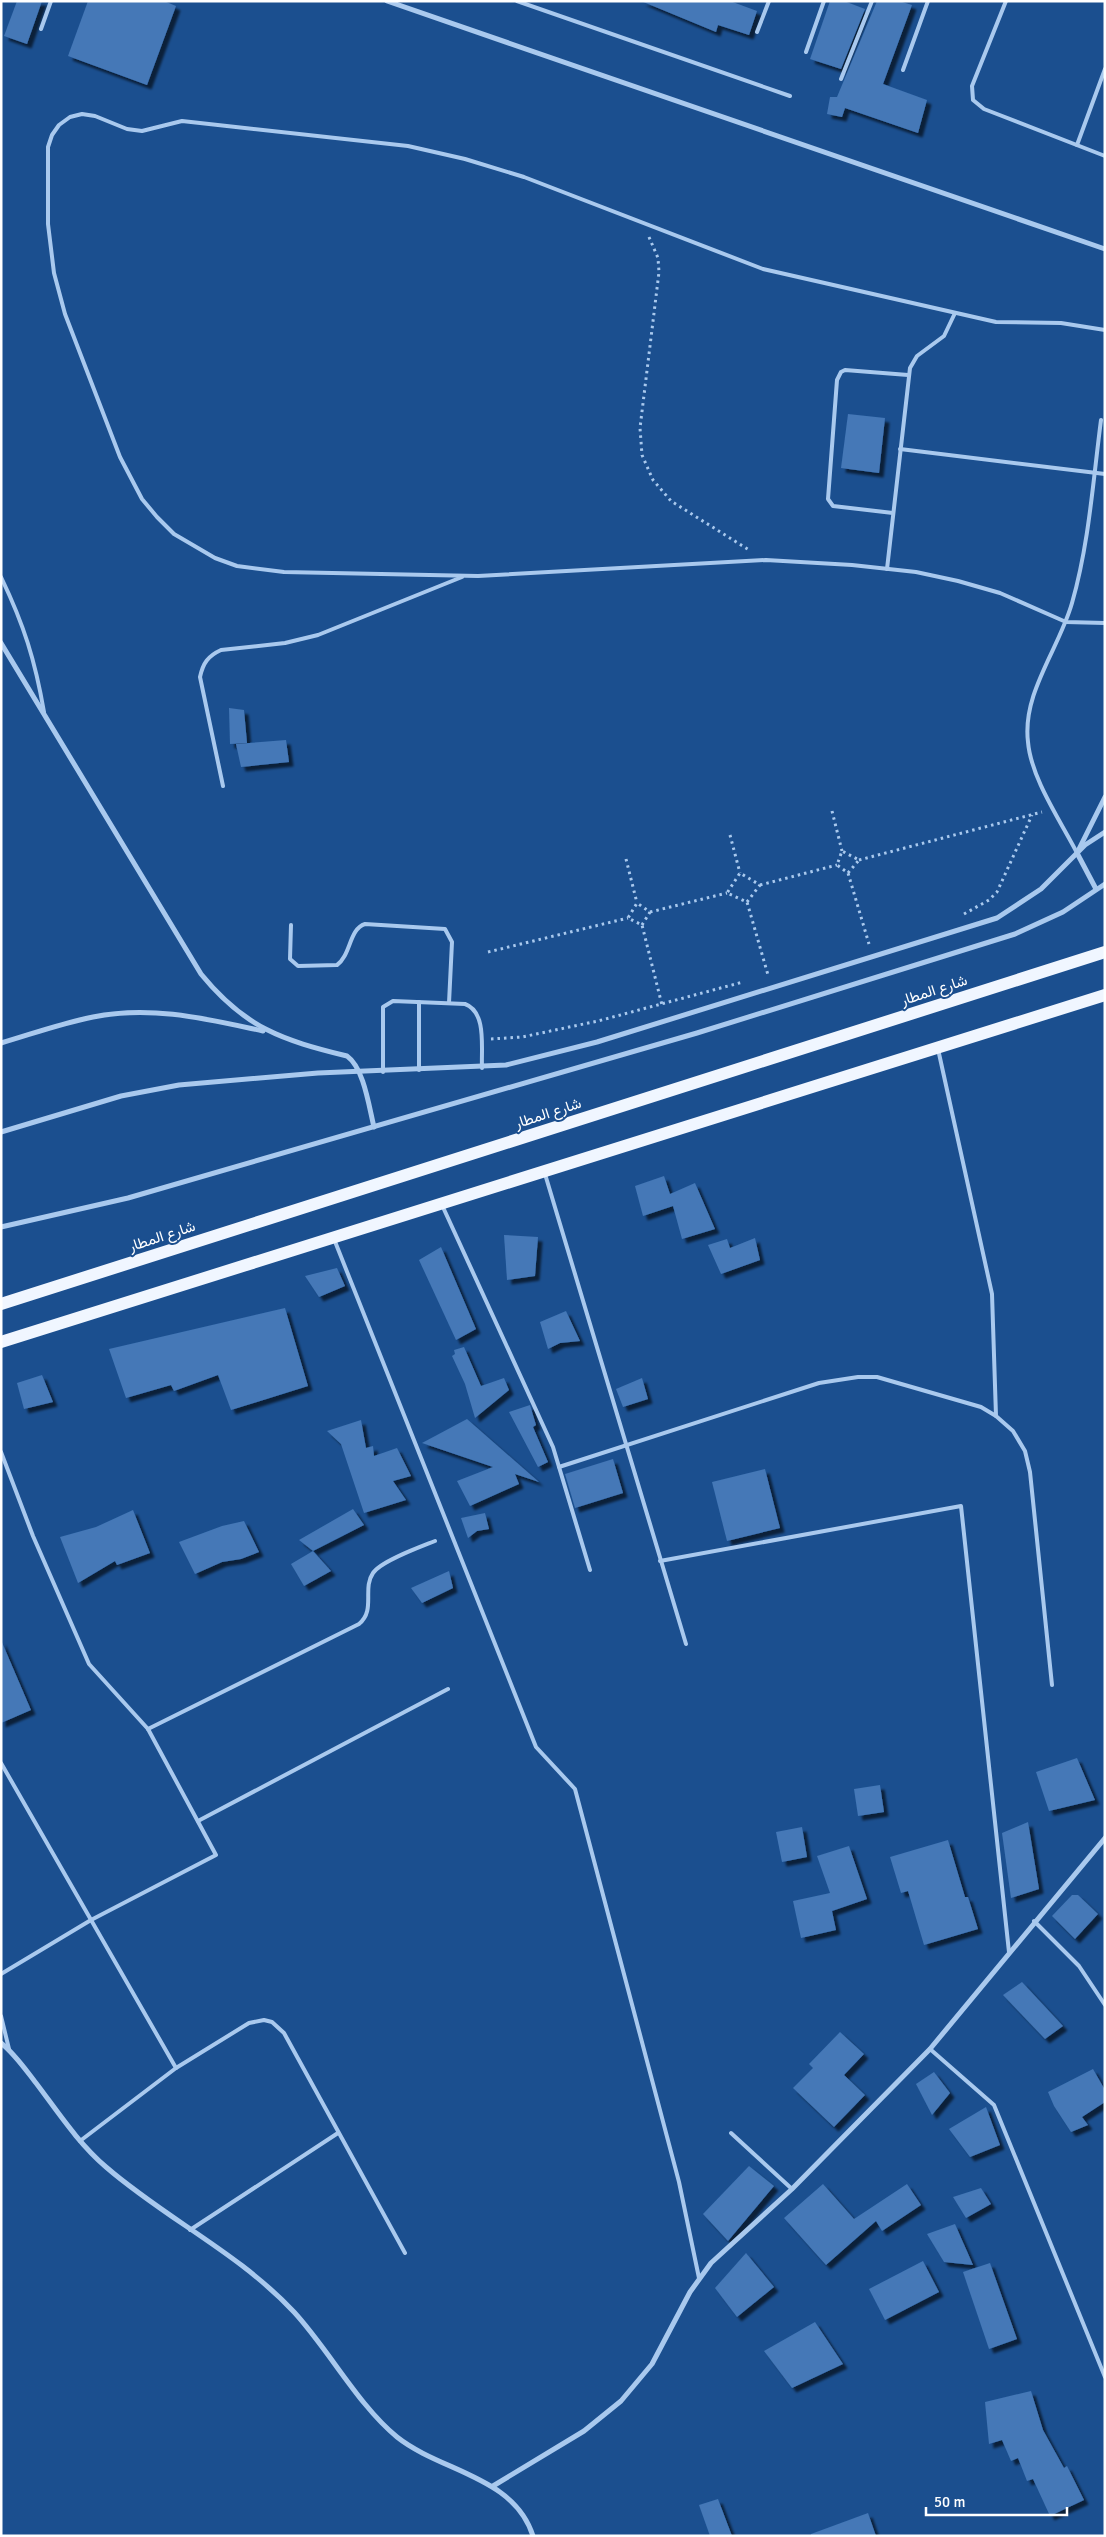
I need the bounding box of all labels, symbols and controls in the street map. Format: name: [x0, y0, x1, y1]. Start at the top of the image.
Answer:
street label: شارع المطار: [897, 971, 970, 1011]
street label: شارع المطار: [511, 1094, 584, 1134]
street label: شارع المطار: [125, 1217, 198, 1257]
scale bar: [926, 2484, 1067, 2516]
text: 50 m: [934, 2493, 965, 2511]

